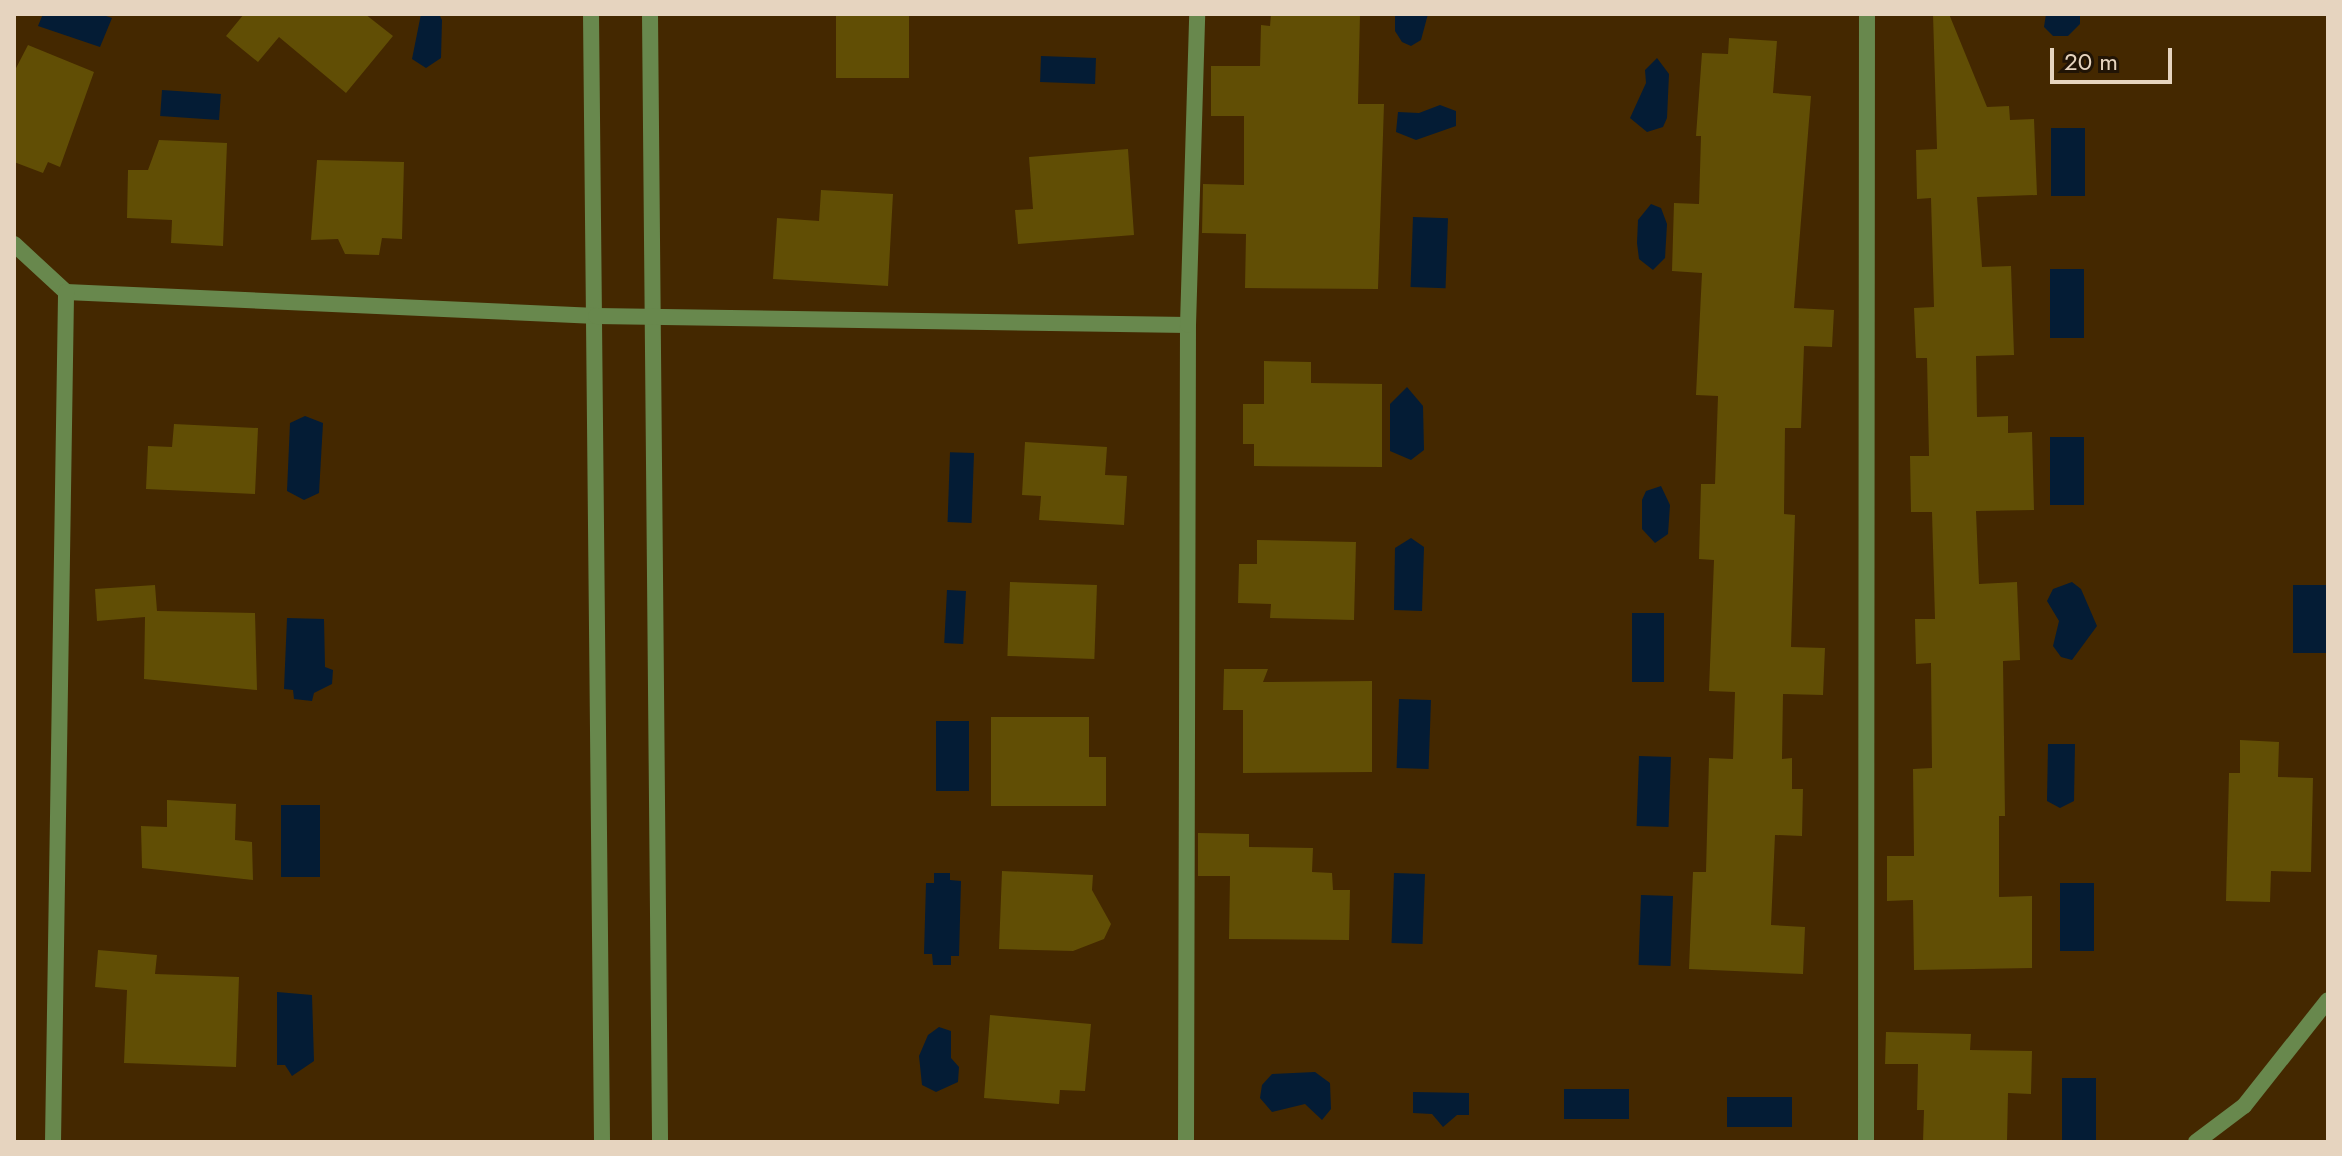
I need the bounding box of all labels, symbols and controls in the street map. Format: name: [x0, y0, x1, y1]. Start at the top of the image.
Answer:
scale bar: [2054, 32, 2176, 82]
text: 20 m: [2064, 44, 2118, 79]

